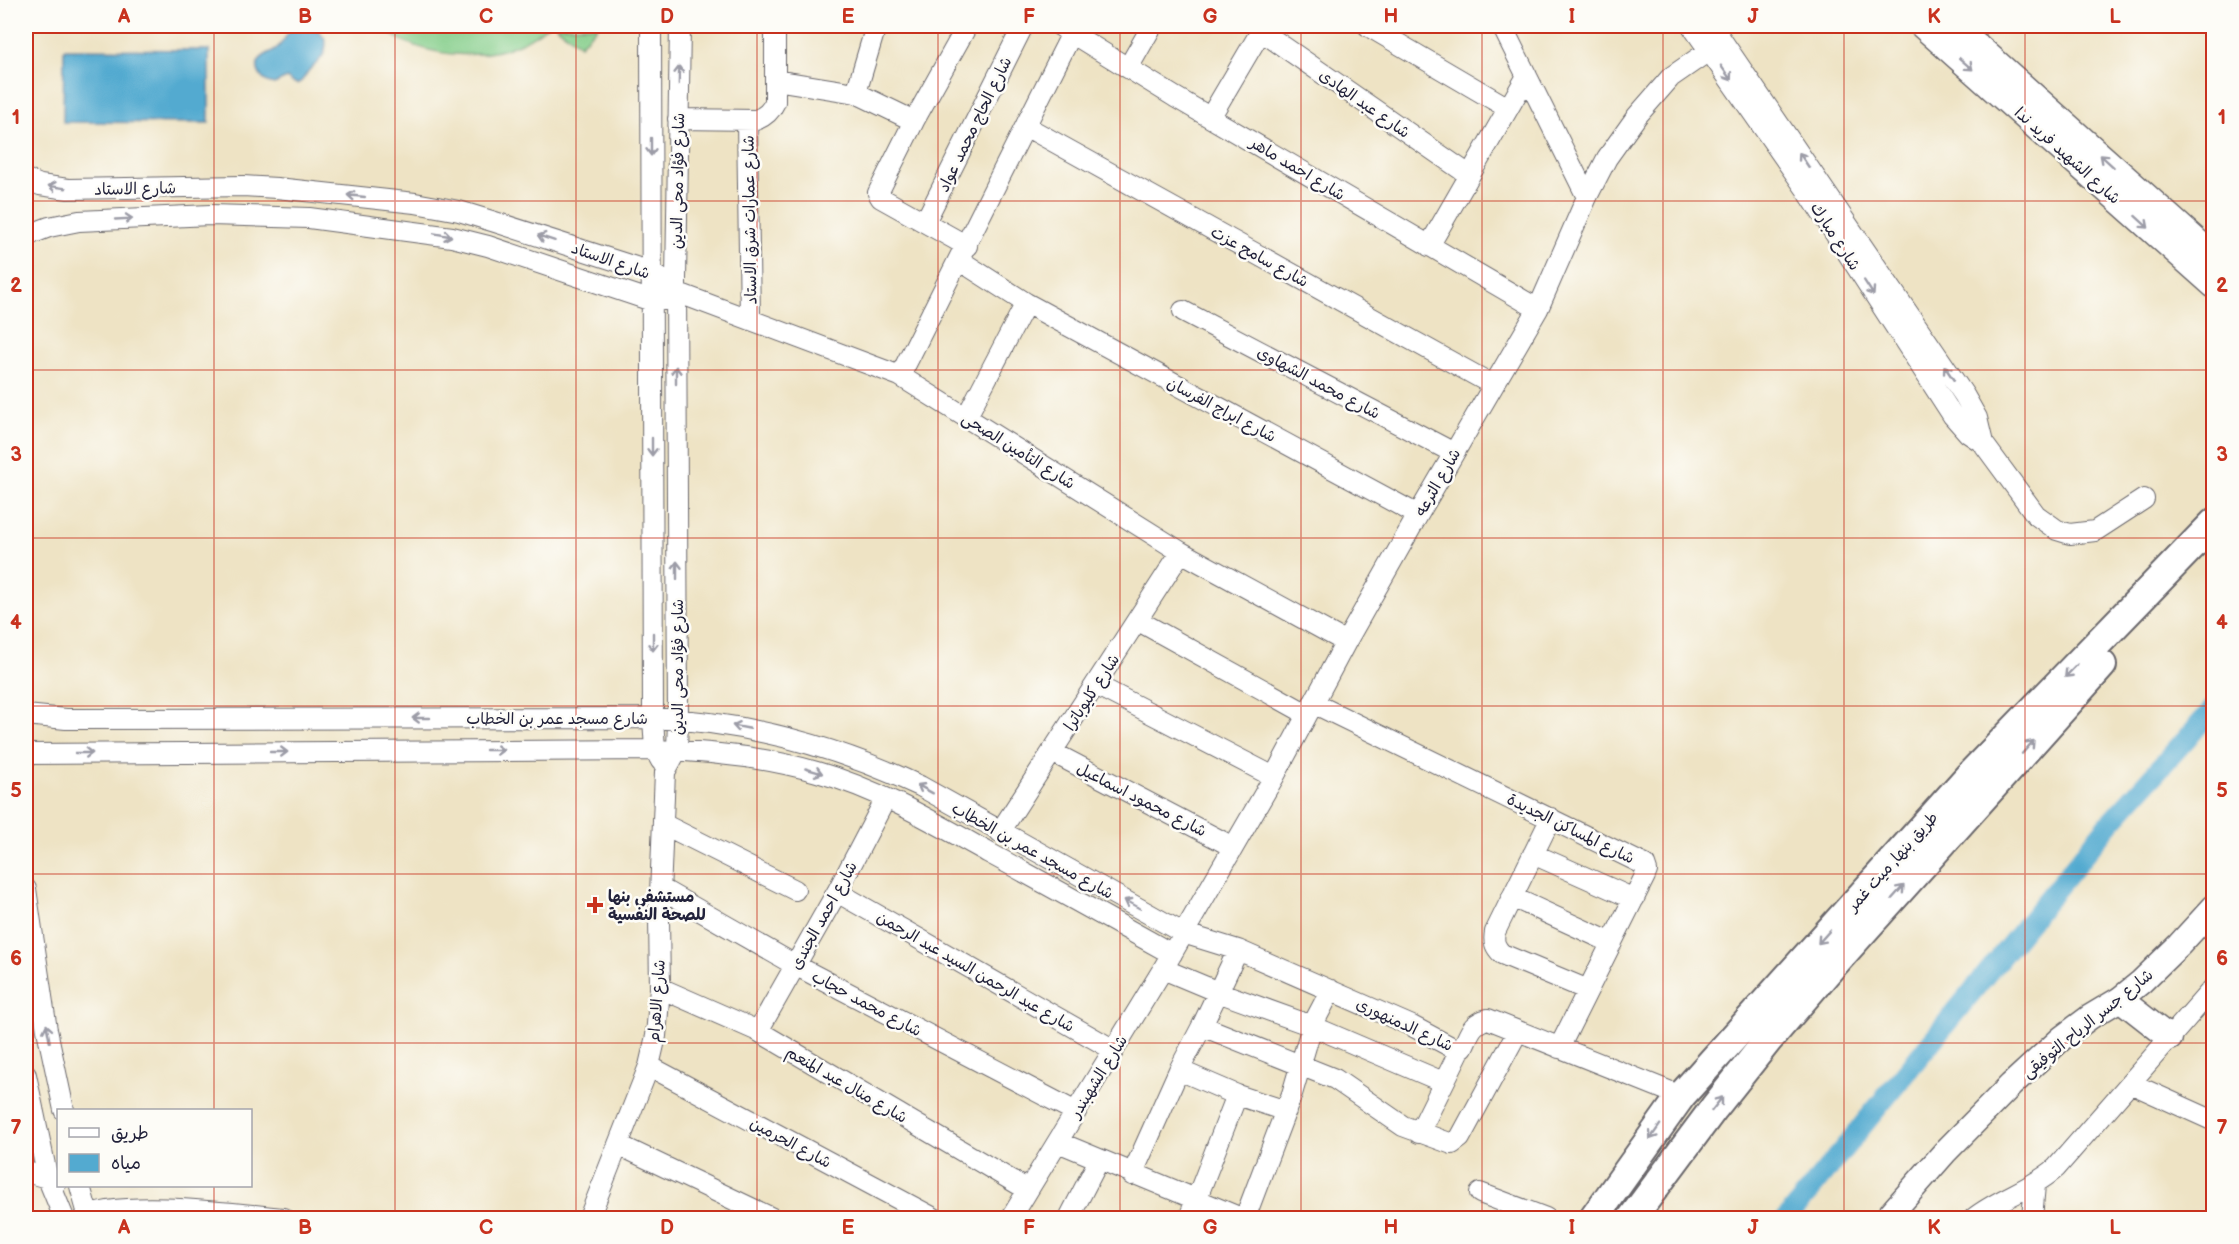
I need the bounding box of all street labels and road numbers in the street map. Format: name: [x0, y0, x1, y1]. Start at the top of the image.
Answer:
street label: شارع الحاج محمد عواد: [934, 54, 1017, 196]
street label: شارع عبد الهادى: [1314, 66, 1413, 143]
street label: شارع الشهيد فريد ندا: [2010, 104, 2124, 209]
street label: شارع فؤاد محى الدين: [668, 113, 690, 249]
street label: شارع احمد ماهر: [1244, 132, 1348, 206]
street label: شارع عمارات شرق الاستاد: [740, 135, 762, 305]
street label: شارع الاستاد: [94, 179, 176, 201]
street label: شارع مبارك: [1805, 199, 1864, 275]
street label: شارع سامح عزت: [1207, 223, 1311, 293]
street label: شارع الاستاد: [568, 239, 652, 285]
street label: شارع محمد الشهاوى: [1253, 343, 1383, 425]
street label: شارع ابراج الفرسان: [1163, 374, 1279, 448]
street label: شارع التأمين الصحى: [958, 409, 1078, 495]
street label: شارع الترعه: [1411, 445, 1466, 521]
street label: شارع فؤاد محى الدين: [669, 599, 689, 735]
street label: شارع كليوباترا: [1060, 651, 1125, 735]
street label: شارع مسجد عمر بن الخطاب: [466, 710, 648, 730]
street label: شارع محمود اسماعيل: [1073, 759, 1210, 842]
street label: شارع المساكن الجديدة: [1503, 790, 1637, 869]
street label: شارع مسجد عمر بن الخطاب: [948, 799, 1116, 905]
street label: طريق بنها, ميت غمر: [1842, 808, 1943, 917]
street label: شارع احمد الجندى: [787, 858, 863, 974]
street label: شارع عبد الرحمن السيد عبد الرحمن: [873, 908, 1077, 1038]
street label: شارع الاهرام: [645, 959, 672, 1043]
street label: شارع جسر الرياح التوفيقى: [2019, 966, 2158, 1084]
street label: شارع محمد حجاب: [808, 967, 924, 1042]
street label: شارع الدمنهورى: [1353, 995, 1456, 1057]
street label: شارع الشهبندر: [1065, 1032, 1133, 1124]
street label: شارع منال عبد المنعم: [781, 1043, 910, 1129]
street label: شارع الحرمين: [746, 1114, 834, 1174]

